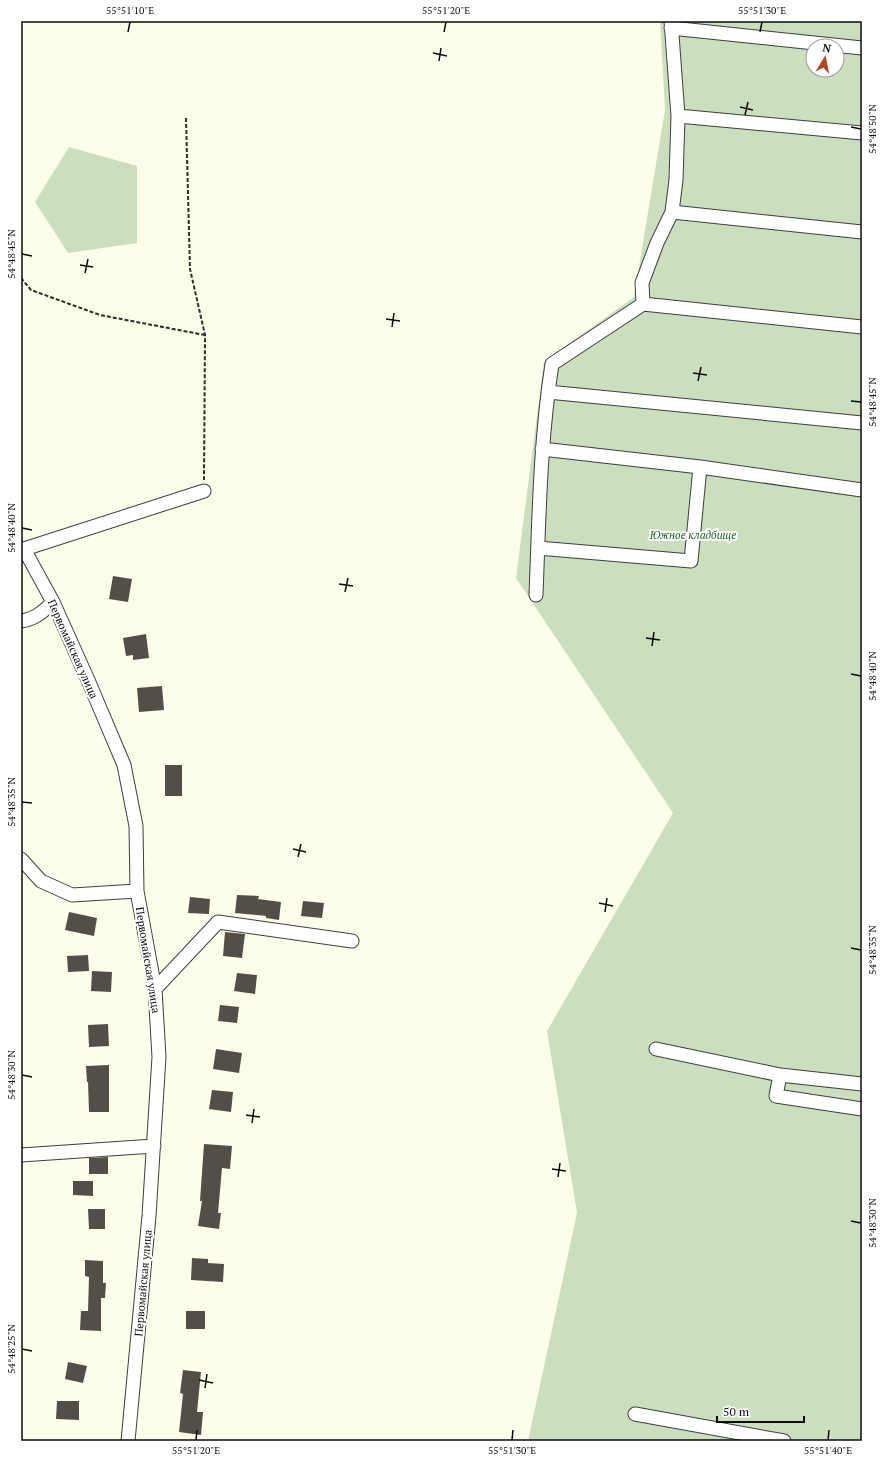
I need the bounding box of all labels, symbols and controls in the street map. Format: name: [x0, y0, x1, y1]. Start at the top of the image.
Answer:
text: 55°51'10"E: [106, 4, 154, 17]
text: 55°51'20"E: [422, 4, 470, 17]
text: 55°51'30"E: [738, 4, 786, 17]
north arrow: [805, 38, 845, 78]
text: N: [821, 41, 833, 56]
text: 54°48'50"N: [866, 104, 879, 154]
text: 54°48'45"N: [5, 229, 18, 279]
text: 54°48'45"N: [866, 377, 879, 427]
text: 54°48'40"N: [5, 503, 18, 553]
park label: Южное кладбище: [649, 528, 736, 542]
street label: Первомайская улица: [45, 597, 101, 701]
text: 54°48'40"N: [866, 651, 879, 701]
text: 54°48'35"N: [5, 777, 18, 827]
street label: Первомайская улица: [133, 906, 163, 1015]
text: 54°48'35"N: [866, 925, 879, 975]
text: 54°48'30"N: [5, 1050, 18, 1100]
text: 54°48'30"N: [866, 1198, 879, 1248]
street label: Первомайская улица: [131, 1228, 155, 1337]
text: 54°48'25"N: [5, 1324, 18, 1374]
scale bar: [717, 1398, 804, 1424]
text: 50 m: [723, 1404, 750, 1419]
text: 55°51'20"E: [172, 1444, 220, 1457]
text: 55°51'30"E: [488, 1444, 536, 1457]
text: 55°51'40"E: [804, 1444, 852, 1457]

